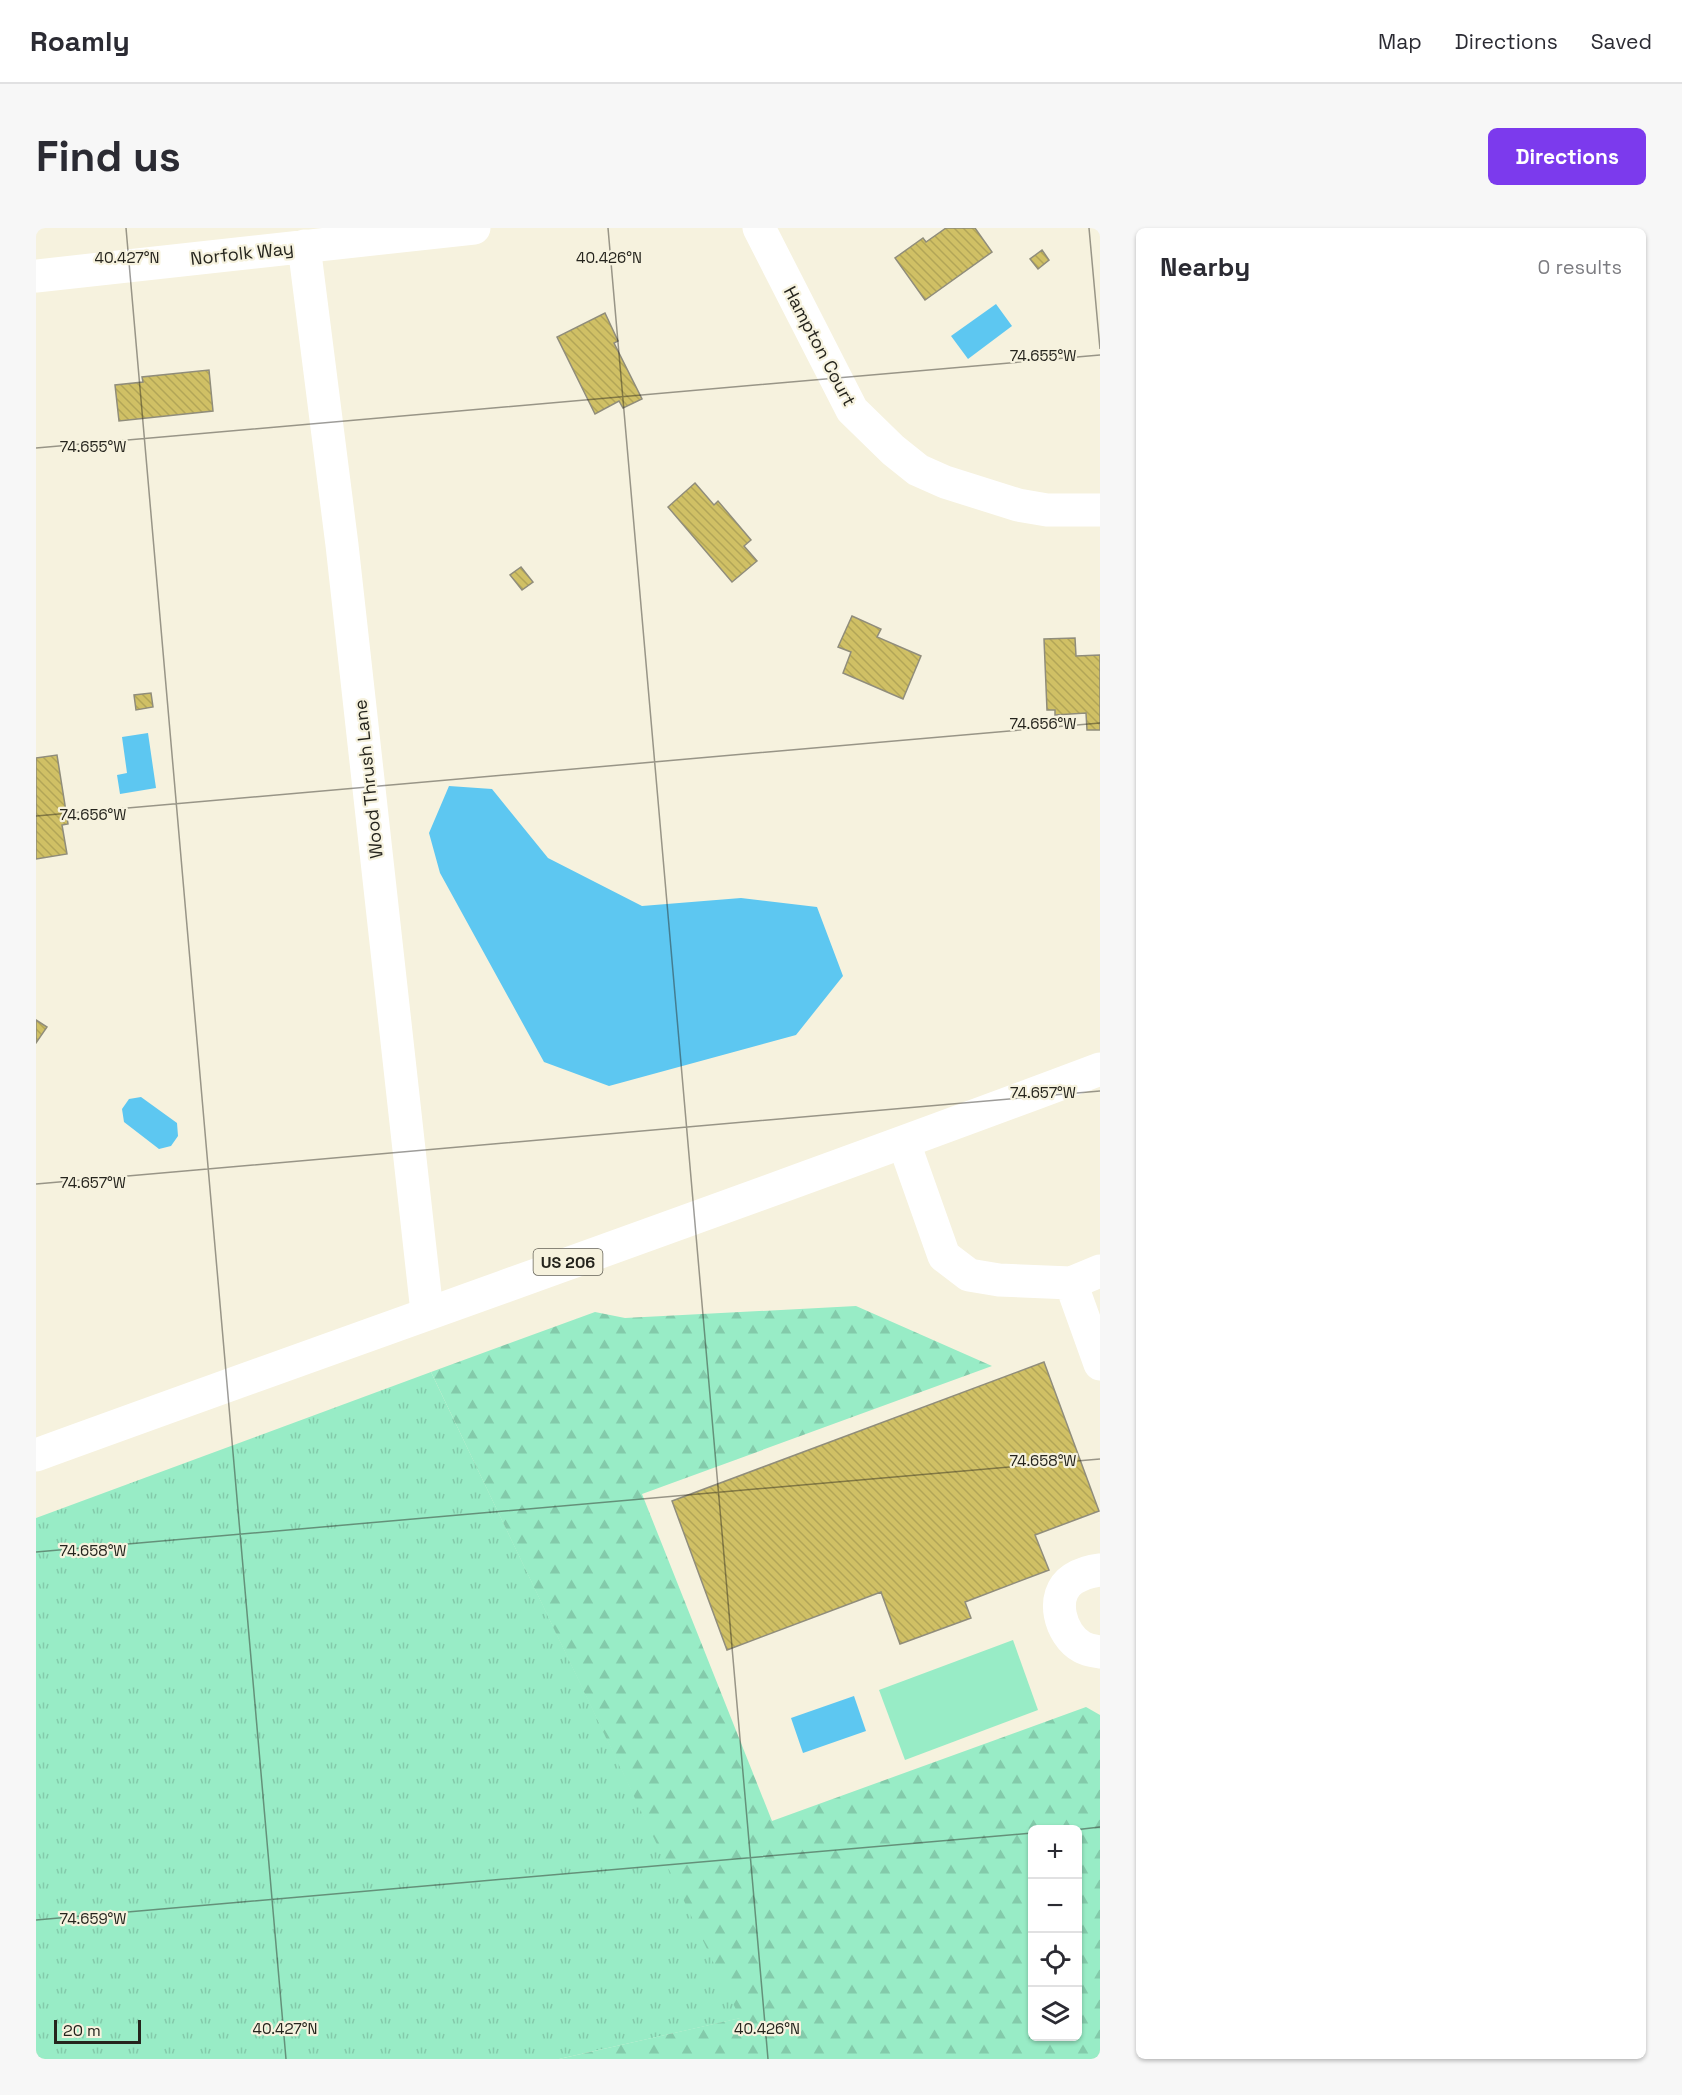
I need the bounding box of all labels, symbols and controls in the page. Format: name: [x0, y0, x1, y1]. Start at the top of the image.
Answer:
text: Roamly: [30, 23, 130, 59]
text: Map: [1378, 28, 1422, 55]
text: Directions: [1455, 28, 1558, 55]
text: Saved: [1591, 28, 1652, 55]
button: Directions: [1488, 128, 1646, 185]
text: Find us: [36, 130, 181, 183]
street label: Norfolk Way: [189, 236, 295, 270]
text: 40.427°N: [95, 248, 160, 267]
text: 40.426°N: [576, 248, 642, 267]
text: Nearby: [1160, 250, 1250, 284]
text: 0 results: [1538, 254, 1622, 280]
street label: Hampton Court: [779, 282, 861, 410]
text: 74.655°W: [1010, 346, 1076, 365]
text: 74.655°W: [60, 437, 126, 456]
street label: Wood Thrush Lane: [348, 698, 388, 860]
text: 74.656°W: [1010, 714, 1076, 733]
text: 74.656°W: [60, 805, 126, 824]
text: 74.657°W: [1010, 1083, 1076, 1102]
text: 74.657°W: [60, 1173, 126, 1192]
road number: US 206: [534, 1249, 602, 1275]
text: 74.658°W: [1010, 1451, 1076, 1470]
text: 74.658°W: [60, 1541, 126, 1560]
map controls: [1028, 1825, 1082, 2041]
button: +: [1028, 1825, 1082, 1879]
button: −: [1028, 1879, 1082, 1933]
text: 74.659°W: [60, 1909, 126, 1928]
button: locate: [1028, 1933, 1082, 1987]
button: layers: [1028, 1987, 1082, 2041]
scale bar: [54, 2017, 141, 2044]
text: 40.427°N: [253, 2019, 318, 2038]
text: 40.426°N: [734, 2019, 800, 2038]
text: 20 m: [63, 2020, 101, 2041]

